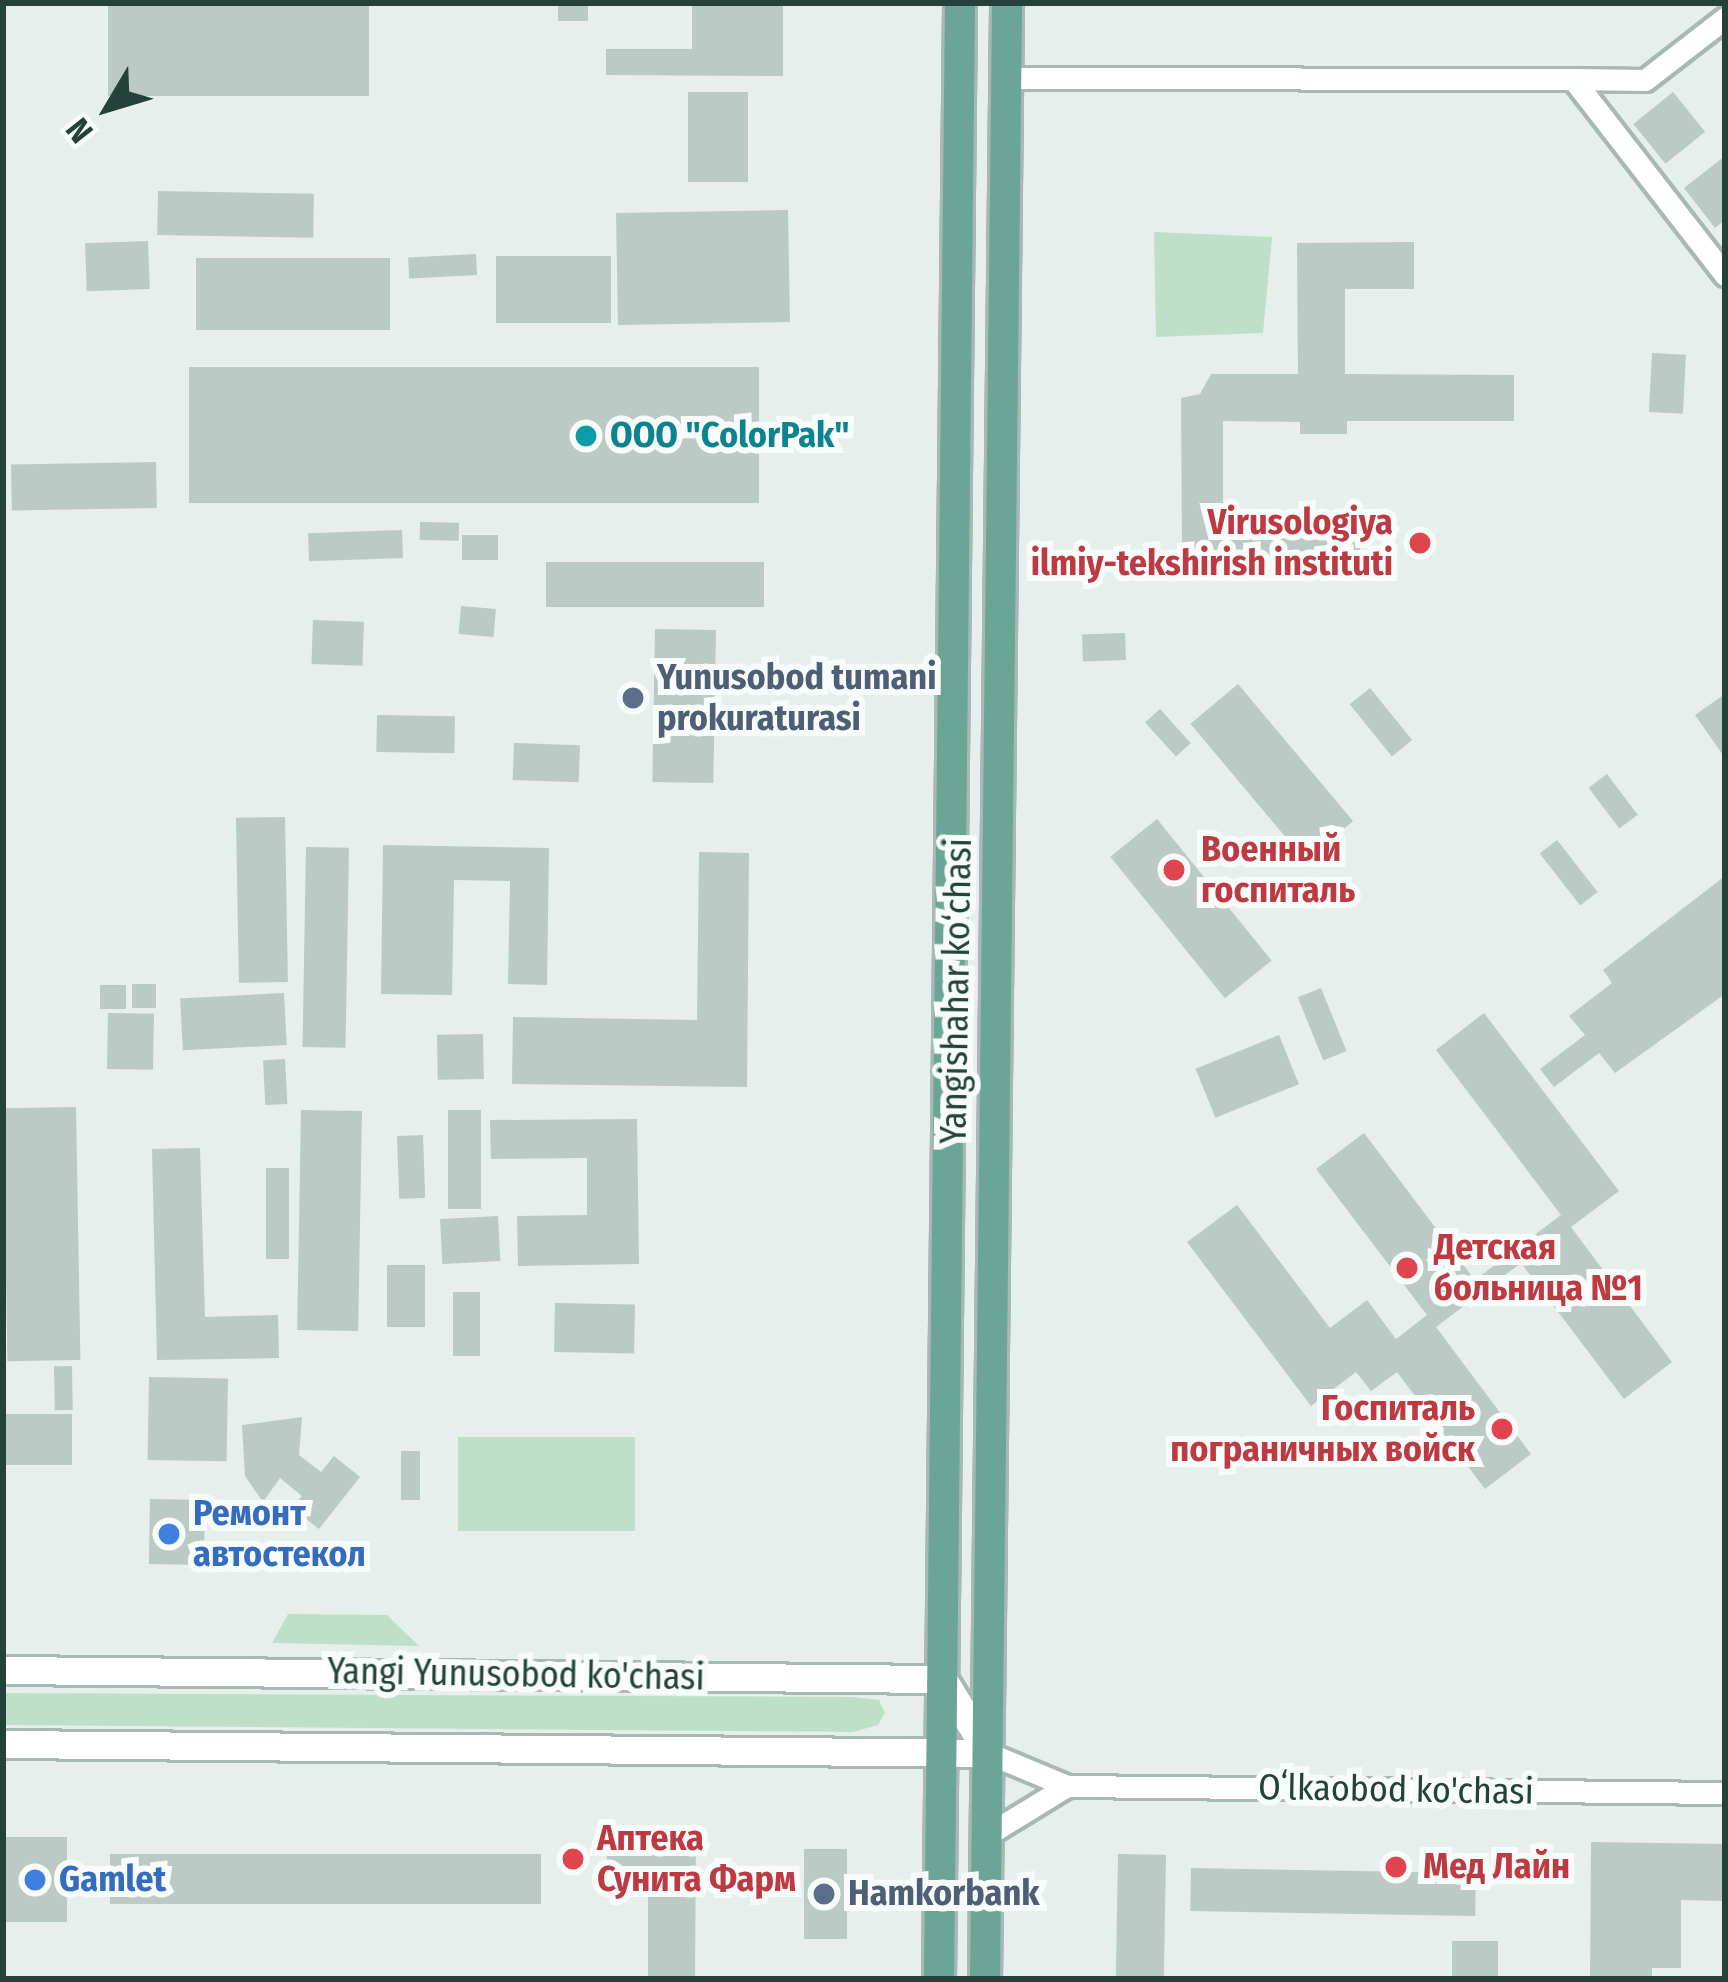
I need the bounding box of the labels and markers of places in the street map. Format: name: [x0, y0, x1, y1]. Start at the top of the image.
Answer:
place label: OOO "ColorPak": [610, 414, 850, 458]
marker: OOO "ColorPak": [573, 423, 599, 449]
place label: Virusologiya ilmiy-tekshirish instituti: [1031, 500, 1393, 585]
marker: Virusologiya ilmiy-tekshirish instituti: [1404, 527, 1436, 559]
place label: Yunusobod tumani prokuraturasi: [657, 655, 937, 740]
marker: Yunusobod tumani prokuraturasi: [620, 685, 646, 711]
place label: Военный госпиталь: [1201, 827, 1355, 912]
marker: Военный госпиталь: [1158, 854, 1190, 886]
place label: Детская больница №1: [1434, 1225, 1643, 1310]
marker: Детская больница №1: [1391, 1252, 1423, 1284]
place label: Госпиталь пограничных войск: [1170, 1386, 1475, 1471]
marker: Госпиталь пограничных войск: [1486, 1413, 1518, 1445]
place label: Ремонт автостекол: [193, 1491, 366, 1576]
marker: Ремонт автостекол: [156, 1521, 182, 1547]
place label: Аптека Сунита Фарм: [597, 1816, 796, 1901]
place label: Мед Лайн: [1423, 1845, 1570, 1889]
marker: Аптека Сунита Фарм: [560, 1846, 586, 1872]
marker: Мед Лайн: [1380, 1851, 1412, 1883]
place label: Gamlet: [59, 1858, 166, 1902]
marker: Gamlet: [22, 1867, 48, 1893]
place label: Hamkorbank: [848, 1872, 1040, 1916]
marker: Hamkorbank: [811, 1881, 837, 1907]

